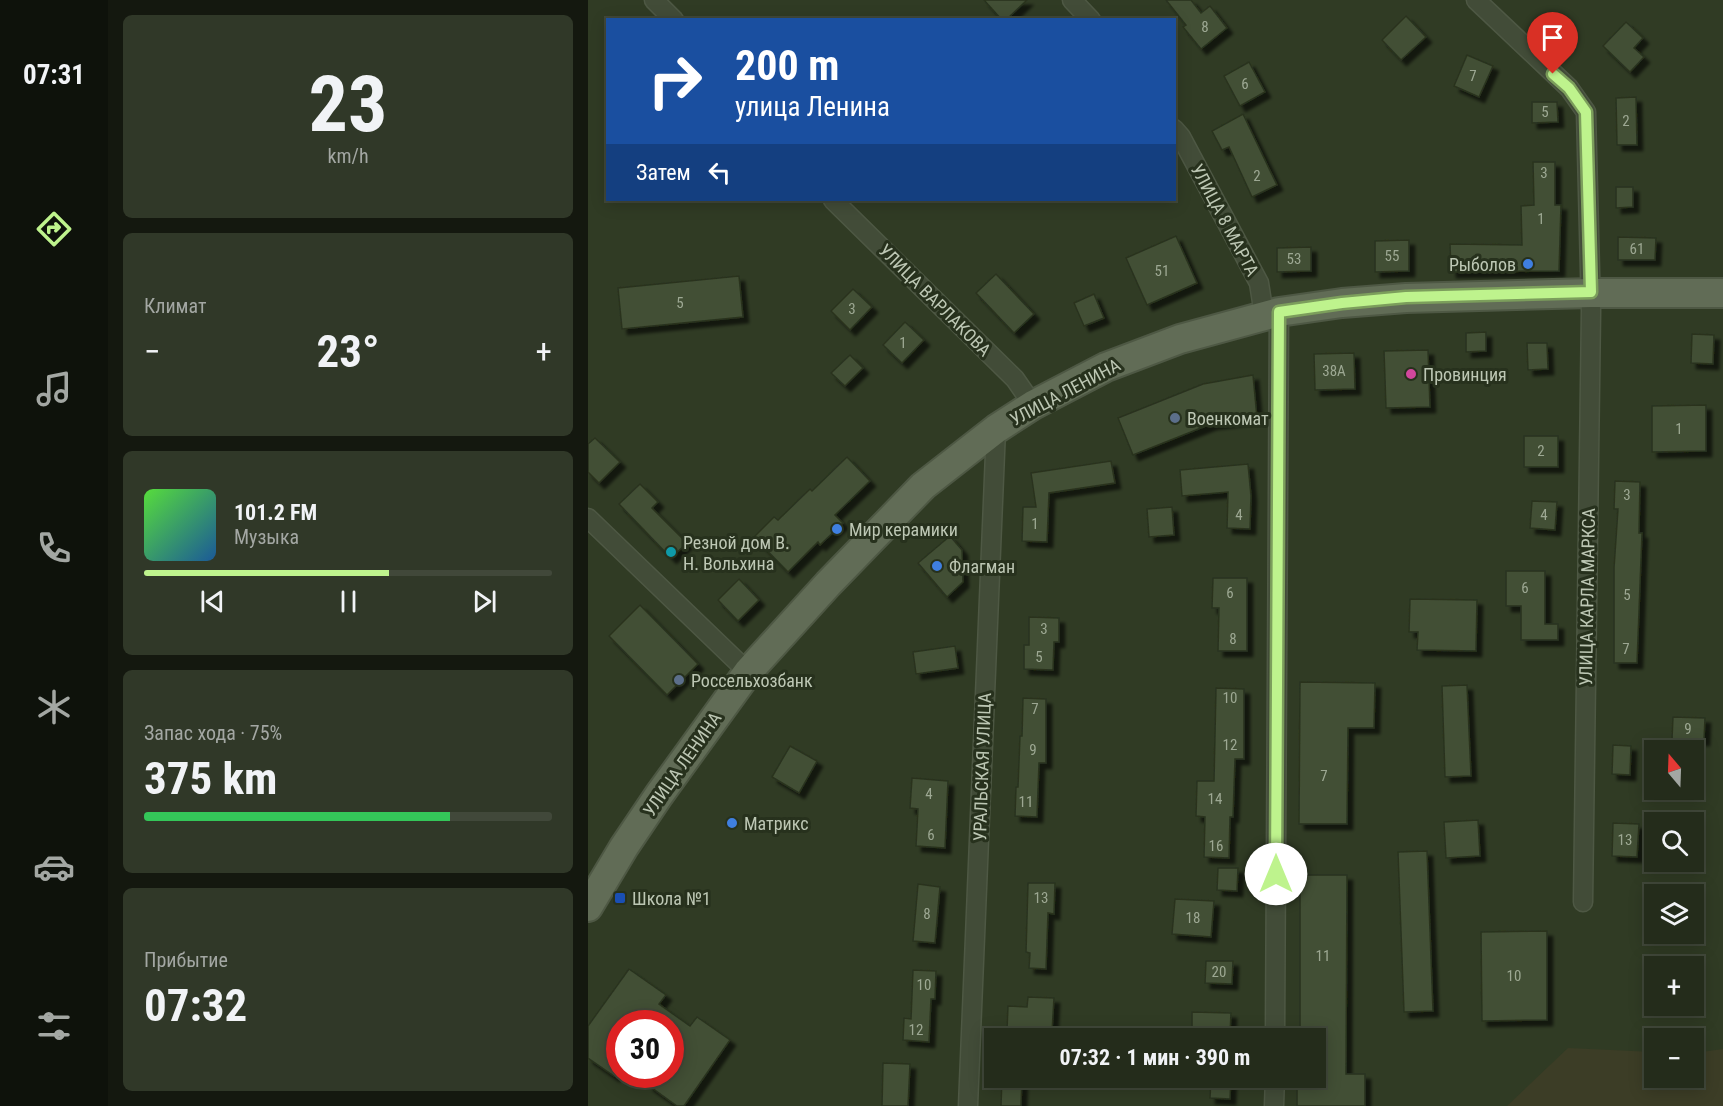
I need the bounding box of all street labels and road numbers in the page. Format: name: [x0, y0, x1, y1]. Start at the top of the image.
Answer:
street label: УЛИЦА 8 МАРТА: [1187, 160, 1264, 280]
street label: УЛИЦА ВАРЛАКОВА: [875, 240, 996, 361]
street label: УЛИЦА ЛЕНИНА: [1006, 354, 1124, 430]
street label: УЛИЦА КАРЛА МАРКСА: [1575, 507, 1599, 686]
street label: УРАЛЬСКАЯ УЛИЦА: [969, 692, 995, 842]
street label: УЛИЦА ЛЕНИНА: [638, 708, 726, 820]

